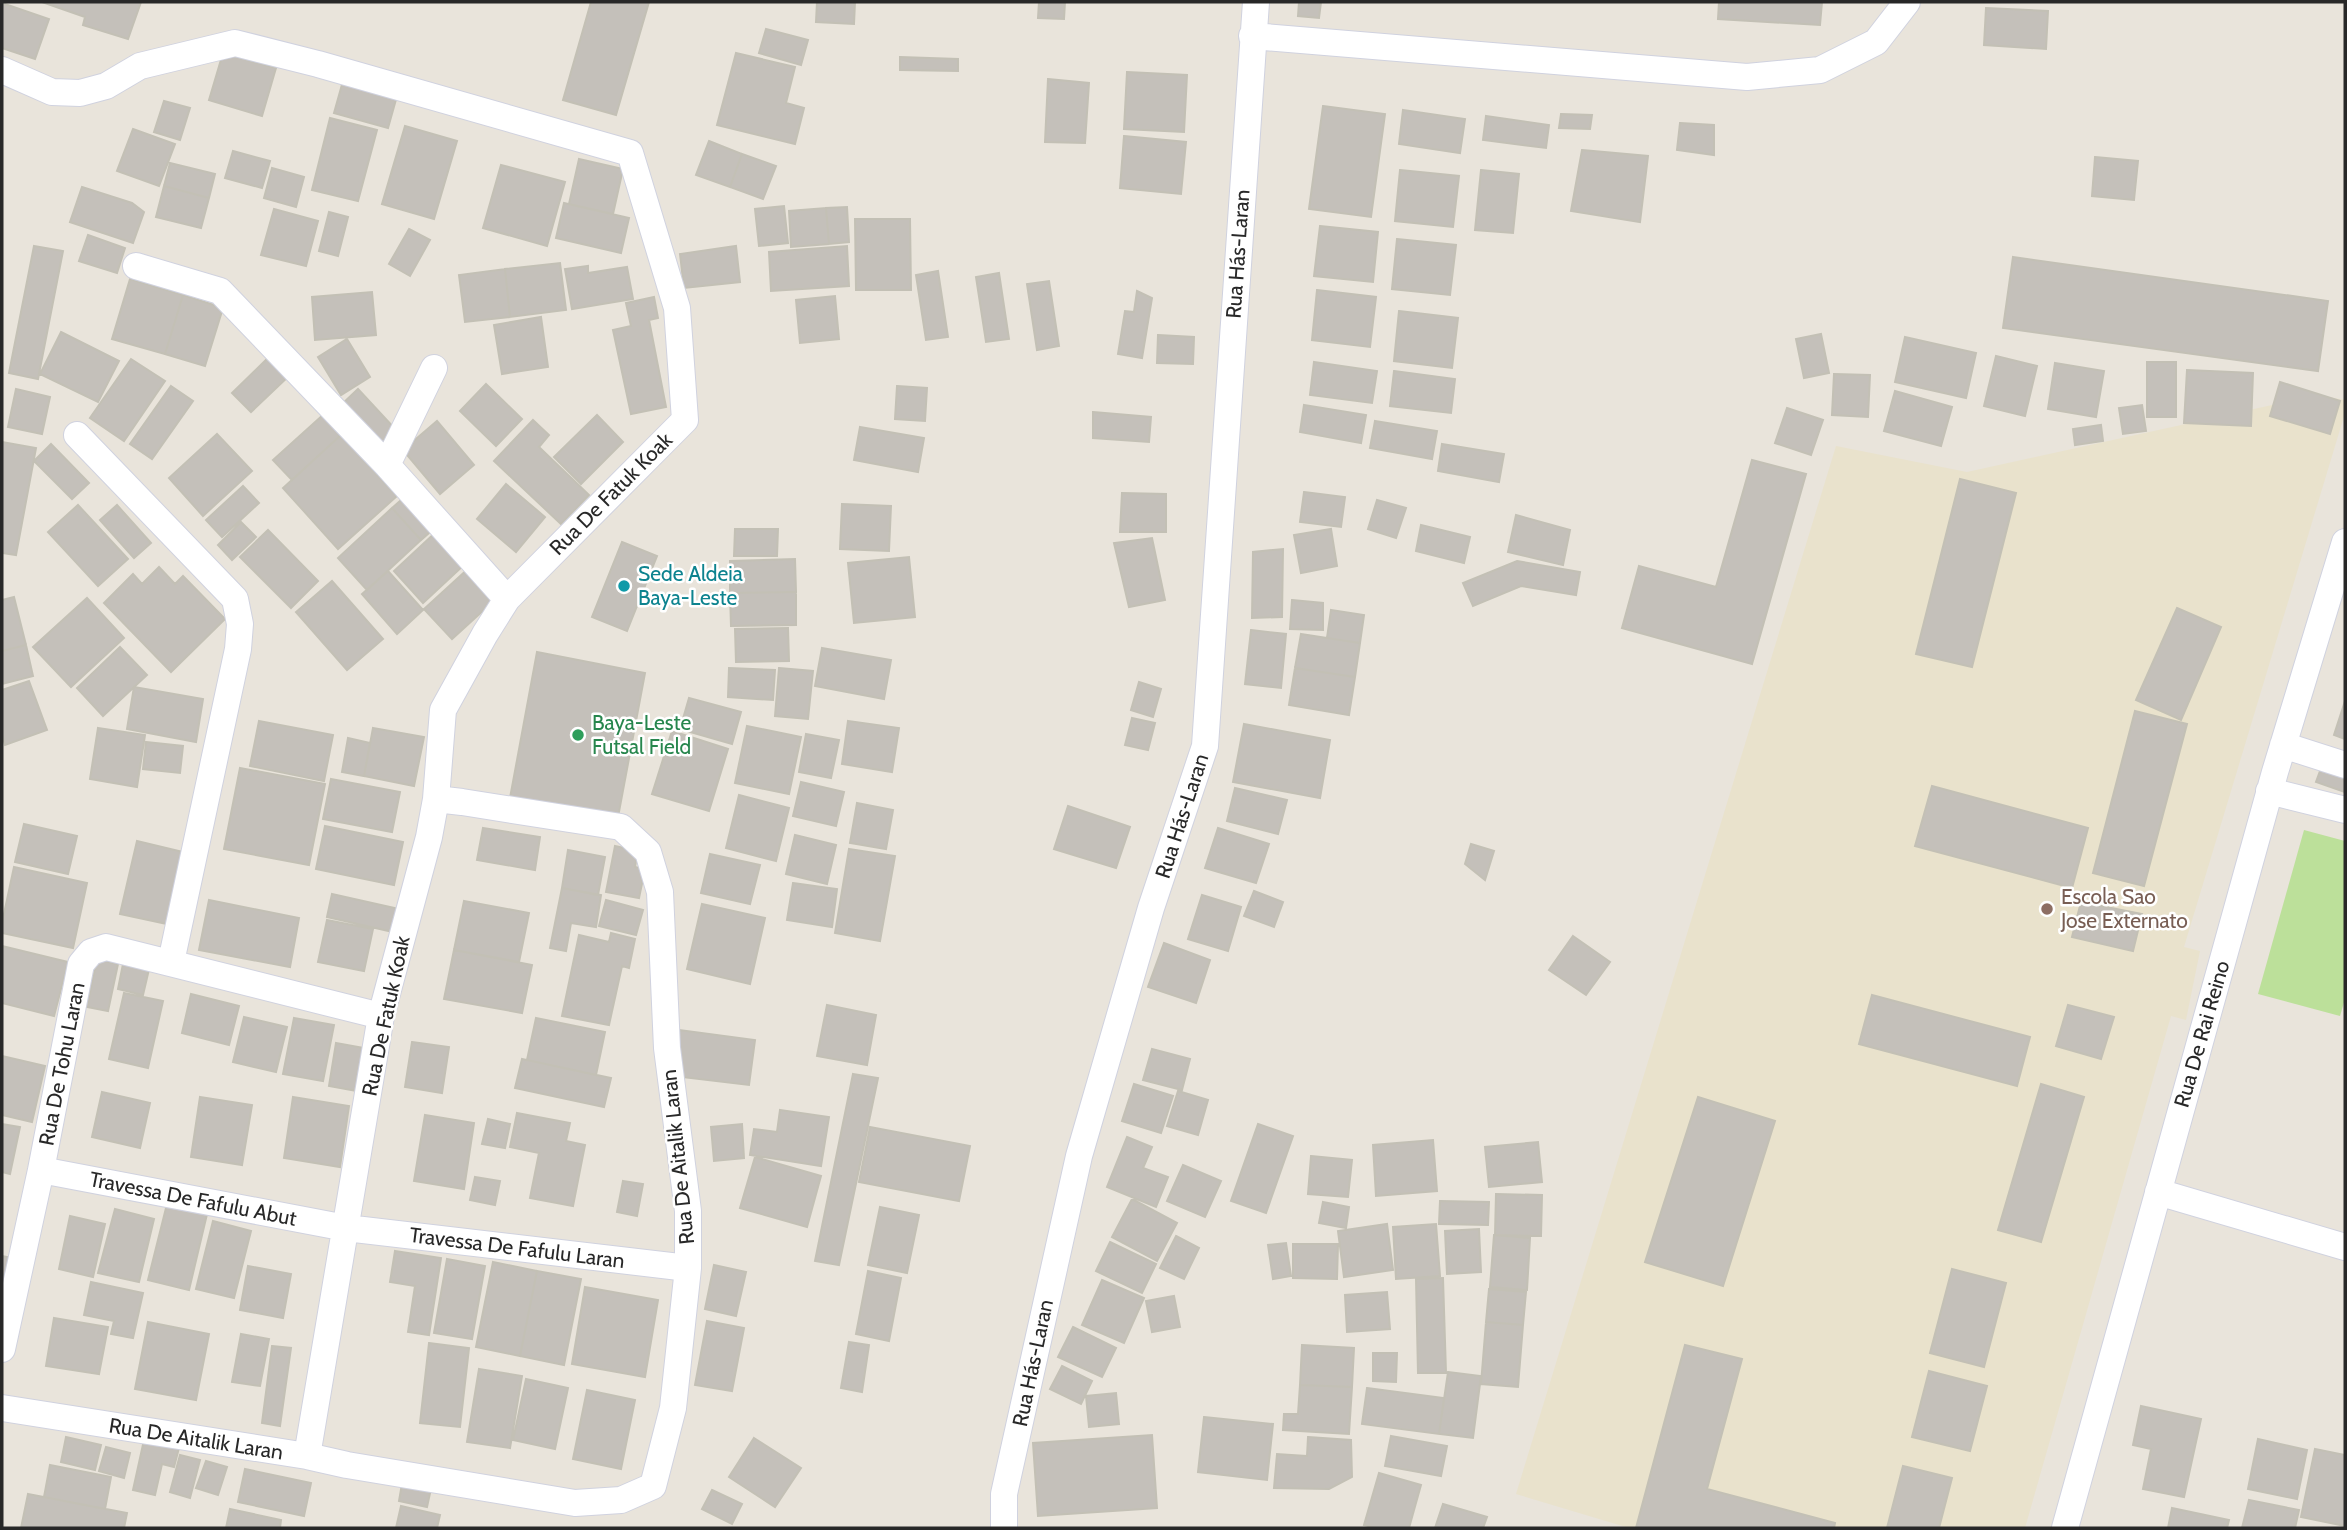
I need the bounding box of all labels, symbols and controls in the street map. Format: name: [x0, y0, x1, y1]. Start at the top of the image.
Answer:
street label: Rua Hás-Laran: [1221, 189, 1254, 319]
street label: Rua De Fatuk Koak: [544, 427, 678, 560]
place label: Sede Aldeia Baya-Leste: [638, 561, 743, 610]
marker: Sede Aldeia Baya-Leste: [616, 578, 632, 594]
place label: Baya-Leste Futsal Field: [592, 710, 691, 759]
marker: Baya-Leste Futsal Field: [570, 727, 586, 743]
street label: Rua Hás-Laran: [1150, 750, 1213, 881]
place label: Escola Sao Jose Externato: [2060, 884, 2188, 933]
marker: Escola Sao Jose Externato: [2039, 901, 2055, 917]
street label: Rua De Fatuk Koak: [356, 933, 415, 1098]
street label: Rua De Rai Reino: [2169, 958, 2234, 1110]
street label: Rua De Tohu Laran: [33, 980, 90, 1148]
street label: Rua De Aitalik Laran: [656, 1068, 699, 1246]
street label: Travessa De Fafulu Abut: [87, 1166, 299, 1231]
street label: Travessa De Fafulu Laran: [408, 1222, 626, 1273]
street label: Rua Hás-Laran: [1007, 1297, 1058, 1429]
street label: Rua De Aitalik Laran: [107, 1412, 285, 1465]

